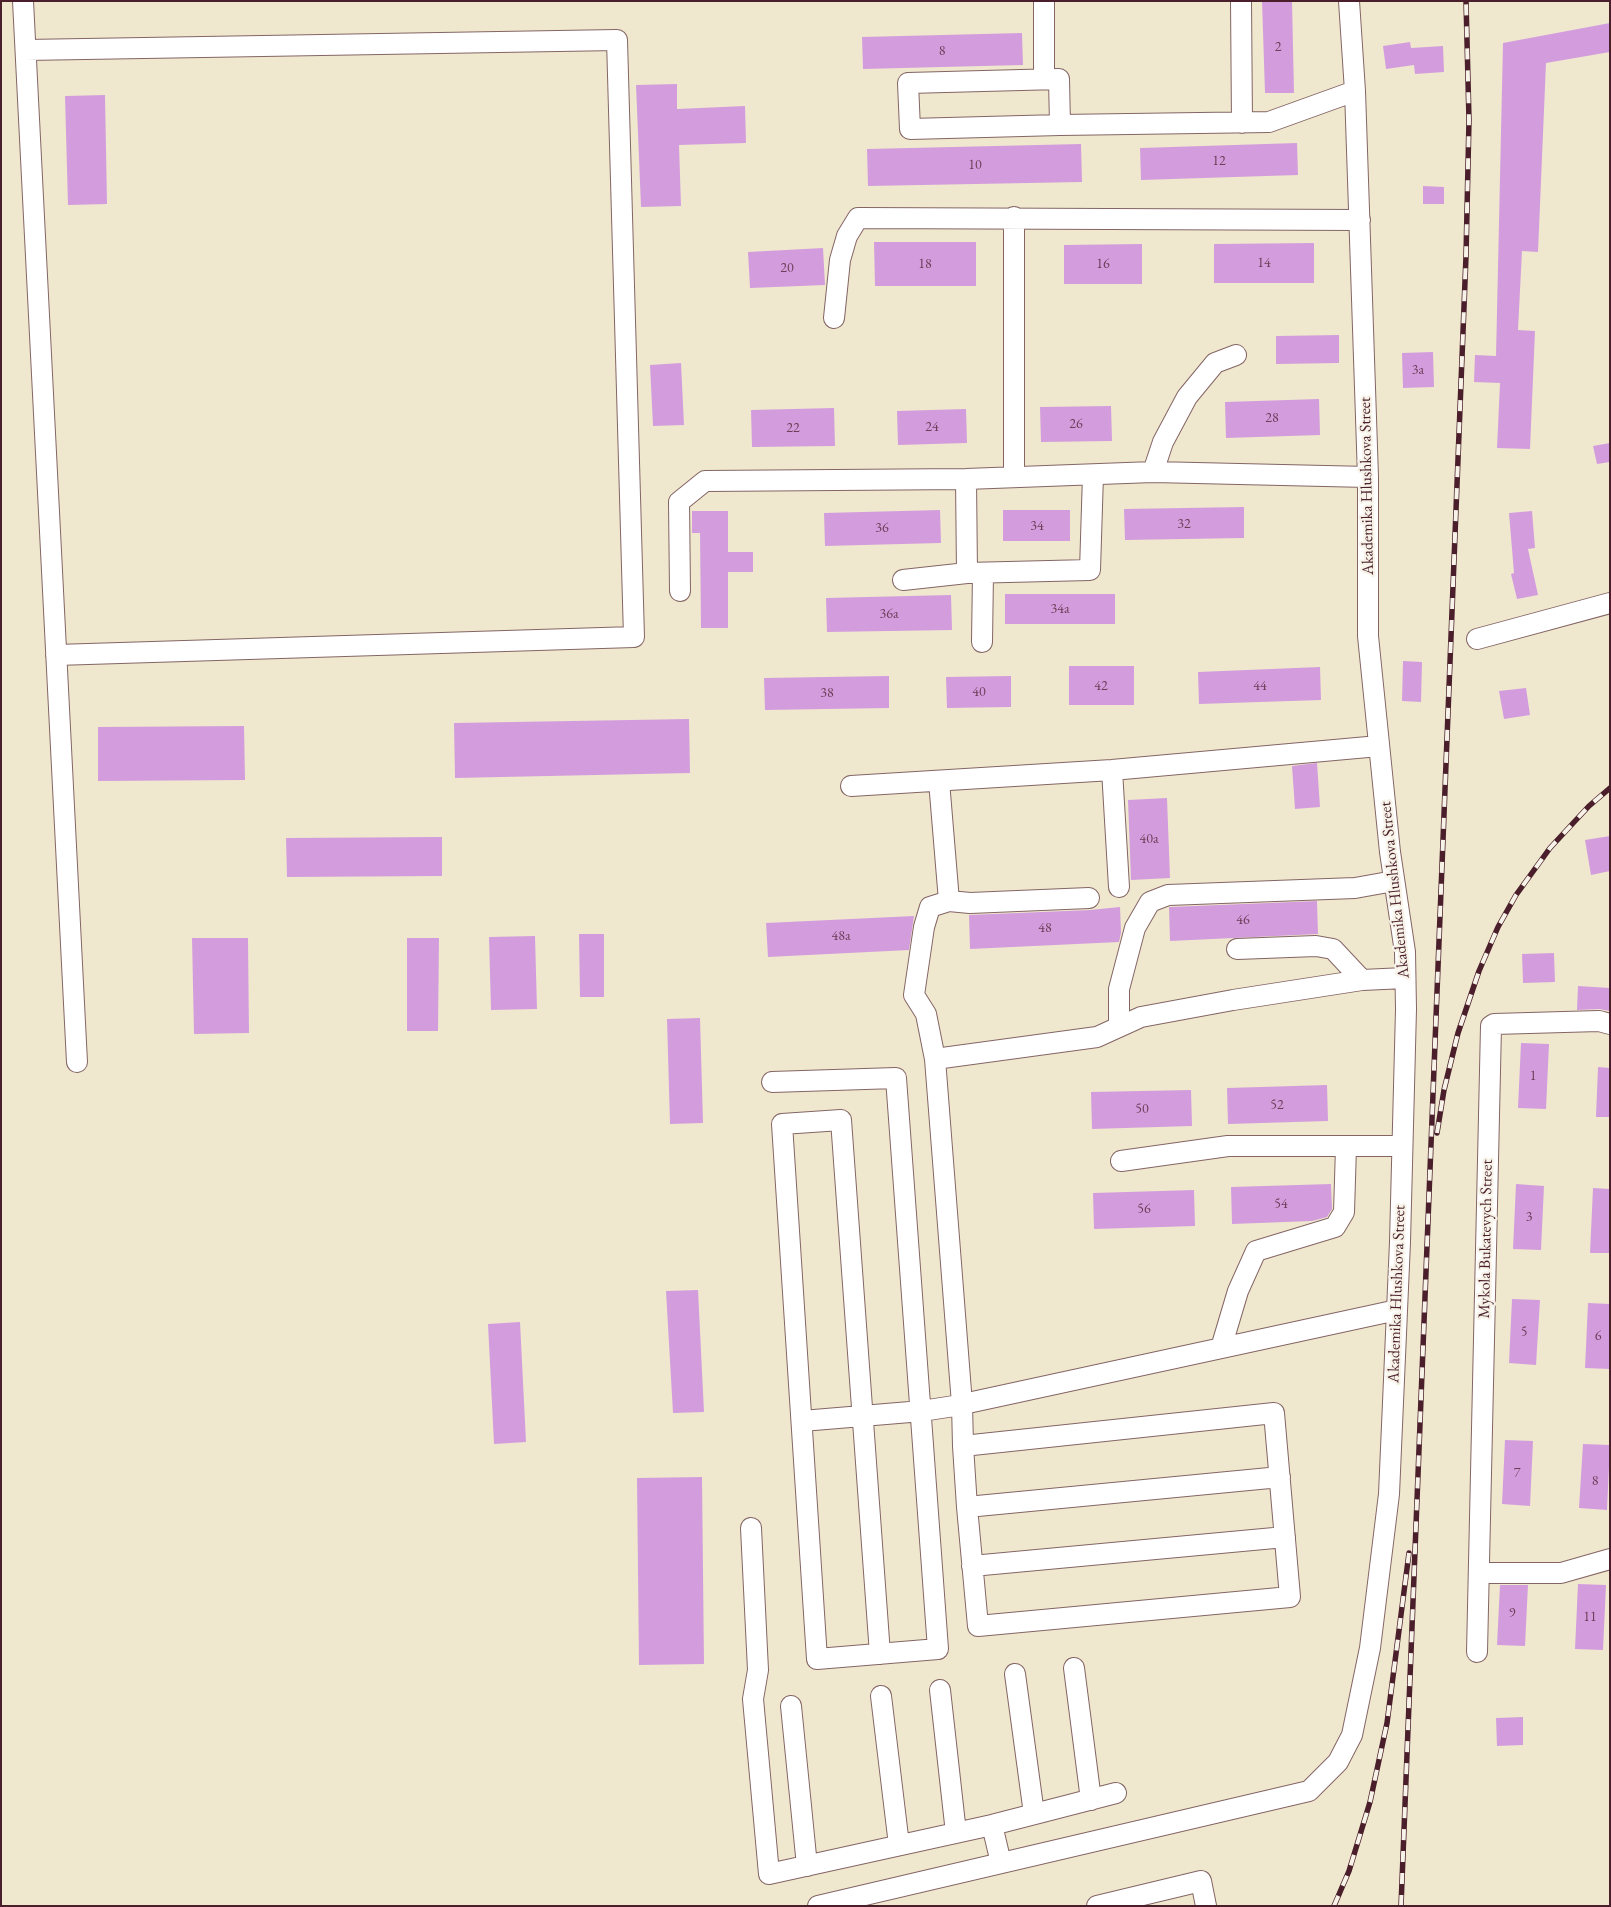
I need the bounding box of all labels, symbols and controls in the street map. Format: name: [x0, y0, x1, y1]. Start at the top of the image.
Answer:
house number: 2: [1275, 39, 1281, 55]
house number: 8: [939, 43, 945, 59]
house number: 12: [1212, 153, 1226, 169]
house number: 10: [968, 157, 982, 173]
house number: 14: [1257, 255, 1271, 271]
house number: 18: [918, 256, 932, 272]
house number: 16: [1096, 256, 1110, 272]
house number: 20: [780, 260, 794, 276]
house number: 3а: [1412, 362, 1424, 378]
street label: Akademika Hlushkova Street: [1356, 397, 1378, 575]
house number: 28: [1265, 410, 1279, 426]
house number: 26: [1069, 416, 1083, 432]
house number: 24: [925, 419, 939, 435]
house number: 22: [786, 420, 800, 436]
house number: 32: [1177, 516, 1191, 532]
house number: 34: [1030, 518, 1044, 534]
house number: 36: [875, 520, 889, 536]
house number: 34a: [1050, 601, 1070, 617]
house number: 36а: [879, 606, 899, 622]
house number: 42: [1094, 678, 1108, 694]
house number: 44: [1253, 678, 1267, 694]
house number: 40: [972, 684, 986, 700]
house number: 38: [820, 685, 834, 701]
street label: Akademika Hlushkova Street: [1376, 800, 1414, 980]
house number: 40а: [1139, 831, 1159, 847]
house number: 46: [1236, 912, 1250, 928]
house number: 48: [1038, 920, 1052, 936]
house number: 48а: [831, 928, 851, 944]
house number: 1: [1530, 1068, 1536, 1084]
house number: 52: [1270, 1097, 1284, 1113]
house number: 50: [1135, 1101, 1149, 1117]
street label: Mykola Bukatevych Street: [1475, 1159, 1497, 1319]
house number: 54: [1274, 1196, 1288, 1212]
house number: 56: [1137, 1201, 1151, 1217]
street label: Akademika Hlushkova Street: [1384, 1205, 1410, 1383]
house number: 3: [1526, 1209, 1532, 1225]
house number: 5: [1521, 1324, 1527, 1340]
house number: 6: [1595, 1328, 1601, 1344]
house number: 7: [1514, 1465, 1520, 1481]
house number: 8: [1592, 1473, 1598, 1489]
house number: 9: [1509, 1605, 1515, 1621]
house number: 11: [1583, 1609, 1597, 1625]

